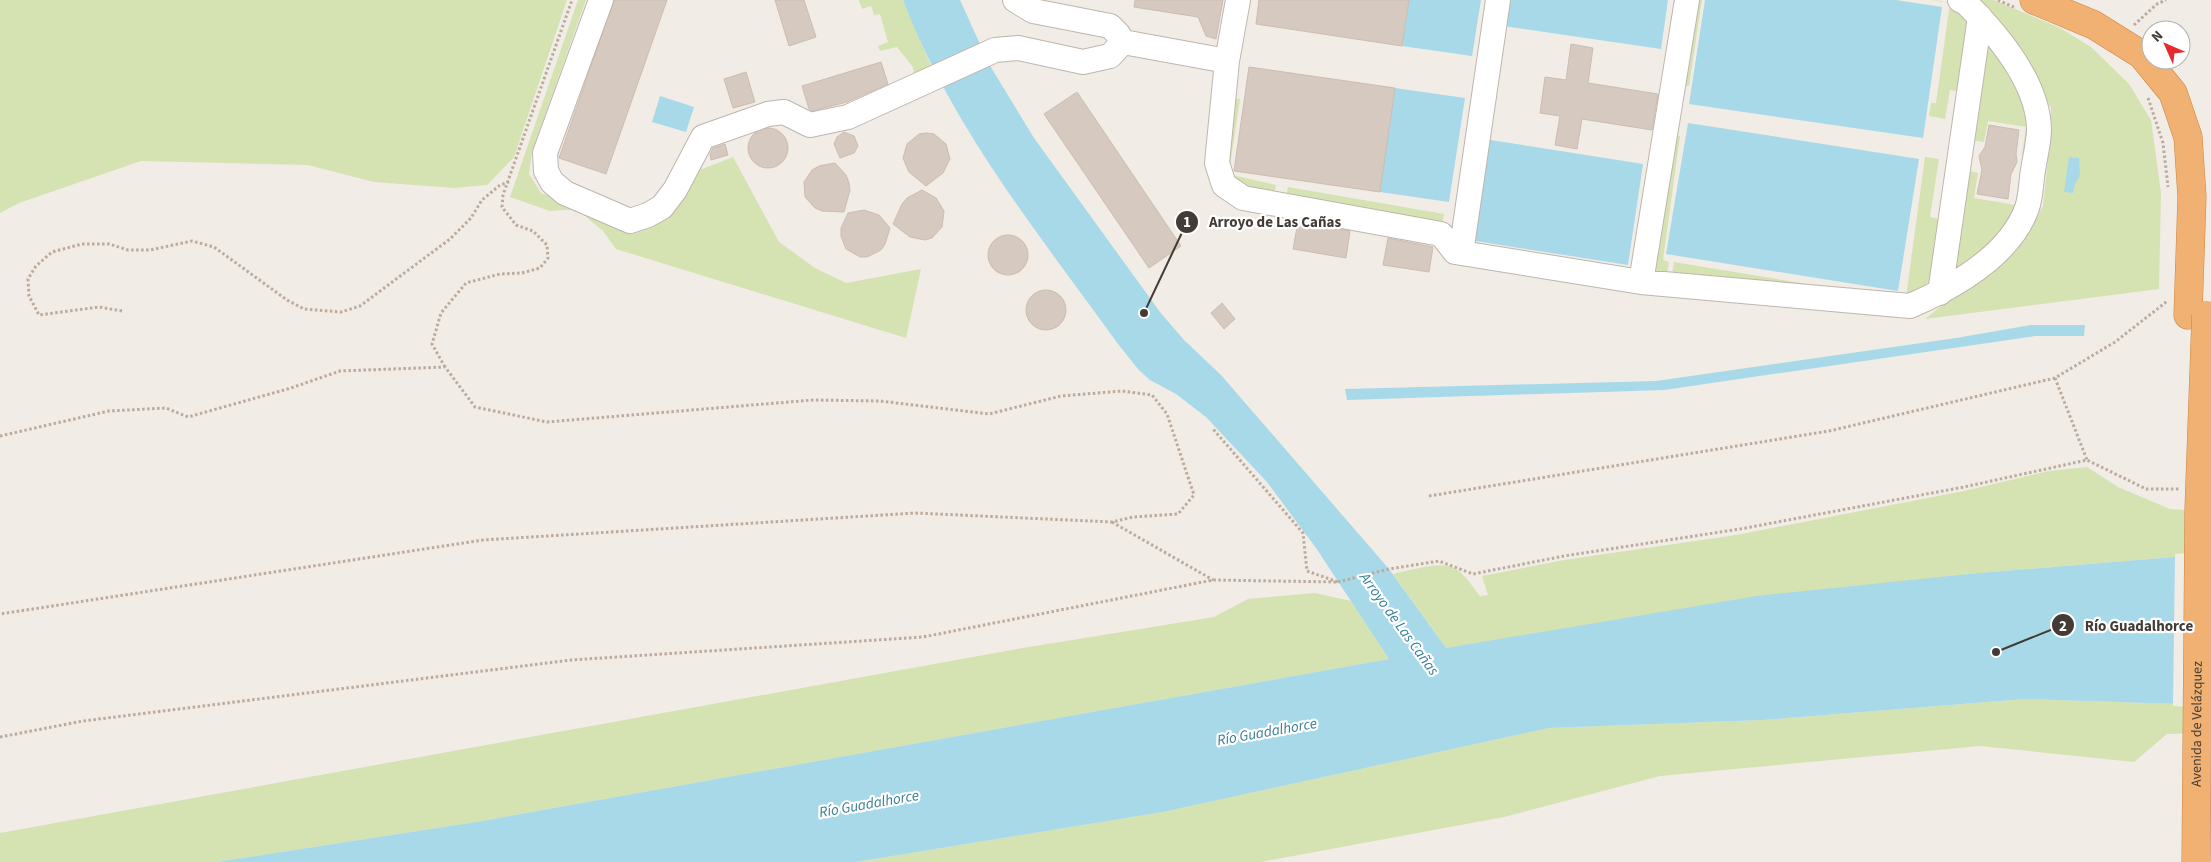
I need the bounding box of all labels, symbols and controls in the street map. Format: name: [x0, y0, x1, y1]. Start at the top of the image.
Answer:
north arrow: [2141, 20, 2191, 70]
text: N: [2147, 26, 2168, 47]
callout: Arroyo de Las Cañas: [1174, 207, 1351, 237]
text: 1: [1183, 212, 1191, 233]
text: Arroyo de Las Cañas: [1208, 212, 1341, 233]
water label: Arroyo de Las Cañas: [1354, 567, 1444, 680]
callout: Río Guadalhorce: [2050, 610, 2204, 640]
text: 2: [2059, 616, 2067, 637]
text: Río Guadalhorce: [2085, 616, 2193, 637]
street label: Avenida de Velázquez: [2187, 661, 2208, 787]
water label: Río Guadalhorce: [1215, 713, 1319, 751]
water label: Río Guadalhorce: [817, 785, 921, 823]

